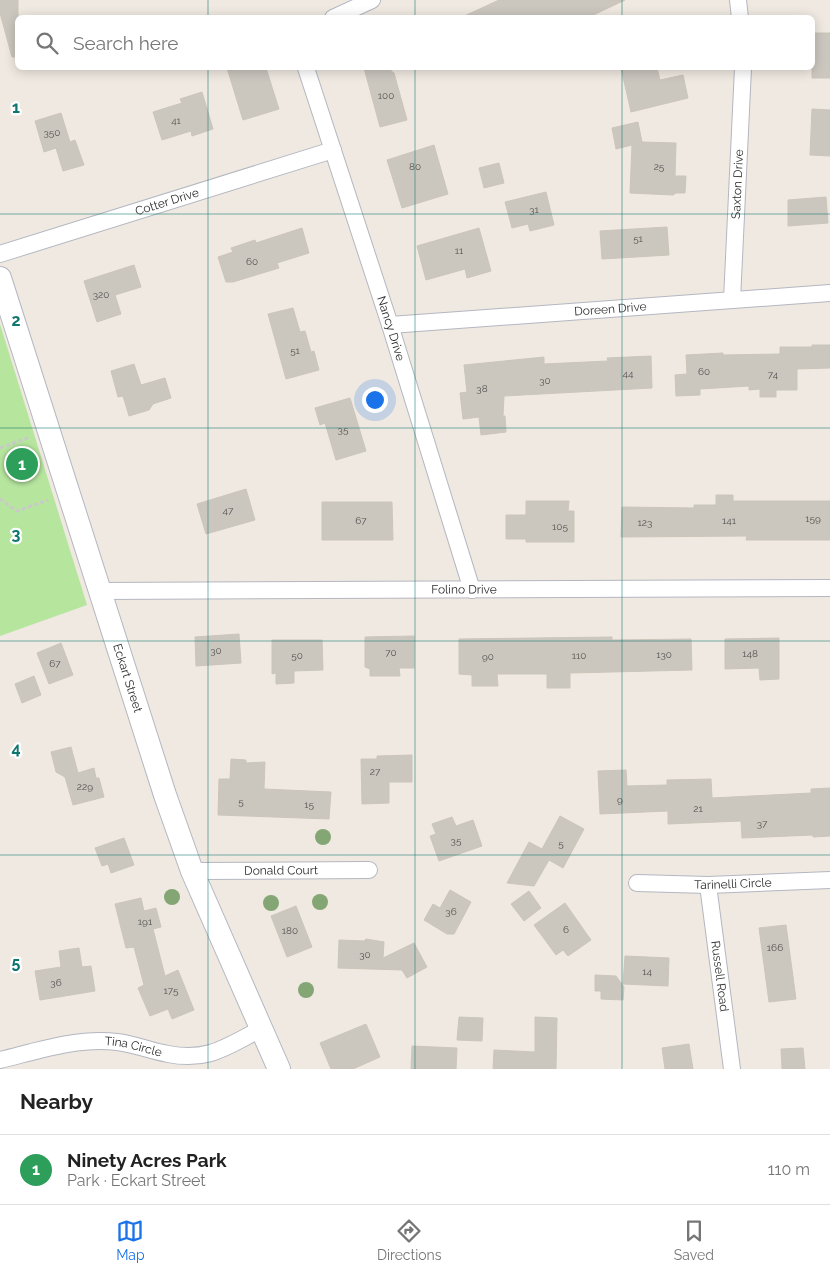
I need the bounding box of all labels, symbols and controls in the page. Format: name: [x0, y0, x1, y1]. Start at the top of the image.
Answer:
search box: [15, 15, 815, 70]
icon: search: [33, 29, 61, 57]
text: Search here: [73, 32, 179, 54]
house number: 100: [378, 90, 394, 101]
text: 1: [12, 98, 20, 117]
house number: 41: [171, 115, 182, 126]
house number: 350: [44, 127, 60, 138]
street label: Saxton Drive: [729, 149, 746, 219]
house number: 80: [409, 161, 421, 172]
house number: 25: [654, 161, 665, 172]
street label: Cotter Drive: [133, 185, 201, 218]
house number: 31: [529, 204, 540, 215]
house number: 51: [633, 233, 644, 244]
house number: 11: [455, 245, 464, 256]
house number: 60: [246, 256, 258, 267]
house number: 320: [93, 289, 109, 300]
street label: Nancy Drive: [374, 294, 408, 363]
street label: Doreen Drive: [574, 299, 647, 319]
text: 2: [11, 311, 21, 330]
house number: 51: [290, 345, 301, 356]
house number: 60: [698, 366, 710, 377]
house number: 44: [623, 368, 634, 379]
house number: 74: [768, 369, 779, 380]
house number: 30: [539, 375, 551, 386]
house number: 38: [476, 383, 488, 394]
your location: [362, 387, 388, 413]
house number: 35: [338, 424, 349, 435]
pin: 1: [6, 445, 38, 483]
house number: 47: [223, 505, 234, 516]
house number: 159: [805, 513, 821, 524]
house number: 67: [355, 515, 367, 526]
house number: 141: [722, 515, 737, 526]
house number: 123: [638, 517, 652, 528]
house number: 105: [552, 521, 568, 532]
text: 3: [12, 525, 21, 544]
street label: Folino Drive: [431, 582, 497, 597]
street label: Eckart Street: [110, 642, 145, 714]
house number: 30: [210, 645, 222, 656]
house number: 70: [385, 647, 397, 658]
house number: 148: [742, 648, 758, 659]
house number: 130: [656, 649, 672, 660]
house number: 50: [291, 650, 303, 661]
house number: 110: [572, 650, 586, 661]
house number: 90: [482, 651, 494, 662]
house number: 67: [49, 658, 61, 669]
text: 4: [11, 739, 21, 758]
house number: 27: [370, 766, 381, 777]
house number: 229: [77, 781, 93, 792]
house number: 9: [617, 794, 623, 805]
house number: 5: [238, 796, 244, 807]
house number: 15: [304, 799, 314, 810]
house number: 21: [693, 803, 703, 814]
house number: 37: [757, 818, 768, 829]
house number: 35: [451, 835, 462, 846]
house number: 5: [558, 838, 564, 849]
street label: Donald Court: [244, 863, 318, 878]
street label: Tarinelli Circle: [694, 875, 772, 892]
house number: 36: [445, 906, 457, 917]
house number: 191: [138, 916, 153, 927]
house number: 6: [563, 924, 569, 935]
house number: 180: [282, 925, 298, 936]
street label: Russell Road: [708, 940, 731, 1013]
house number: 166: [767, 942, 783, 953]
house number: 30: [359, 949, 371, 960]
text: 5: [12, 953, 21, 972]
house number: 14: [642, 966, 652, 977]
house number: 36: [50, 977, 62, 988]
house number: 175: [164, 985, 179, 996]
street label: Tina Circle: [104, 1034, 163, 1060]
text: Nearby: [20, 1089, 93, 1114]
text: Ninety Acres Park: [67, 1149, 227, 1171]
text: 1: [32, 1160, 40, 1179]
text: 110 m: [768, 1160, 810, 1179]
text: Park · Eckart Street: [67, 1171, 206, 1190]
tab: Map: [116, 1217, 145, 1263]
tab: Directions: [377, 1217, 442, 1263]
tab: Saved: [674, 1217, 714, 1263]

